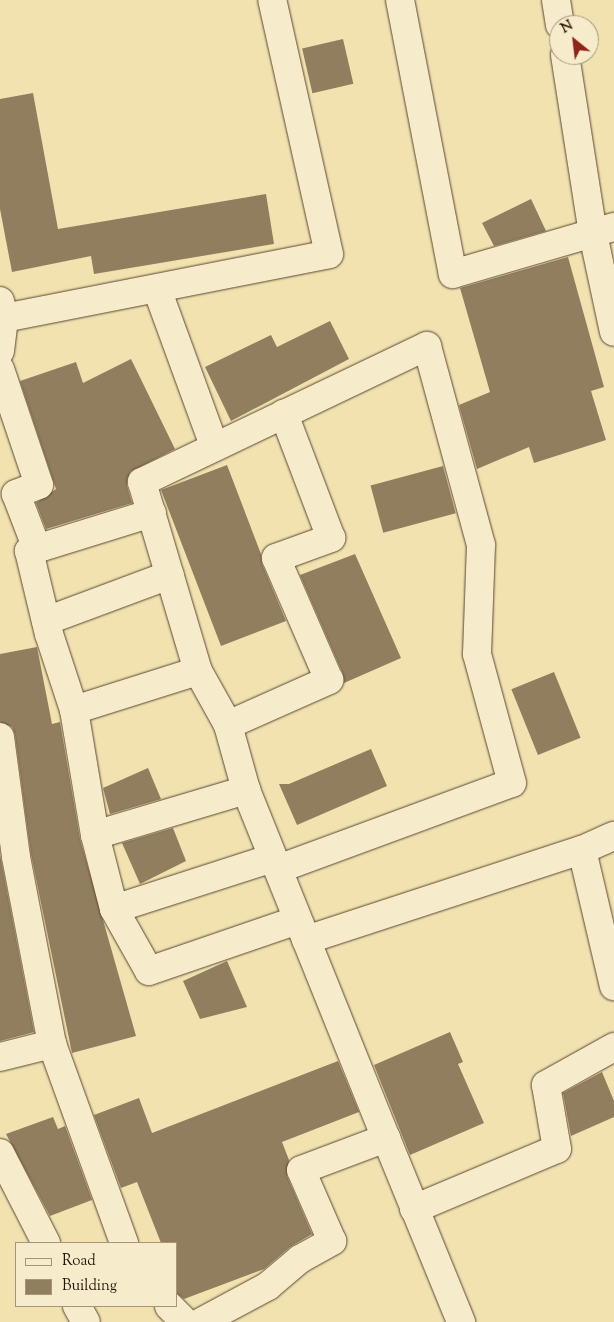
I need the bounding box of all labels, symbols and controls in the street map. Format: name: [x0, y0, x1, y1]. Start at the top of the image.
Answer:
north arrow: [549, 15, 599, 65]
text: N: [557, 16, 577, 39]
legend: [15, 1242, 178, 1307]
text: Road: [62, 1251, 96, 1272]
text: Building: [62, 1276, 117, 1297]

